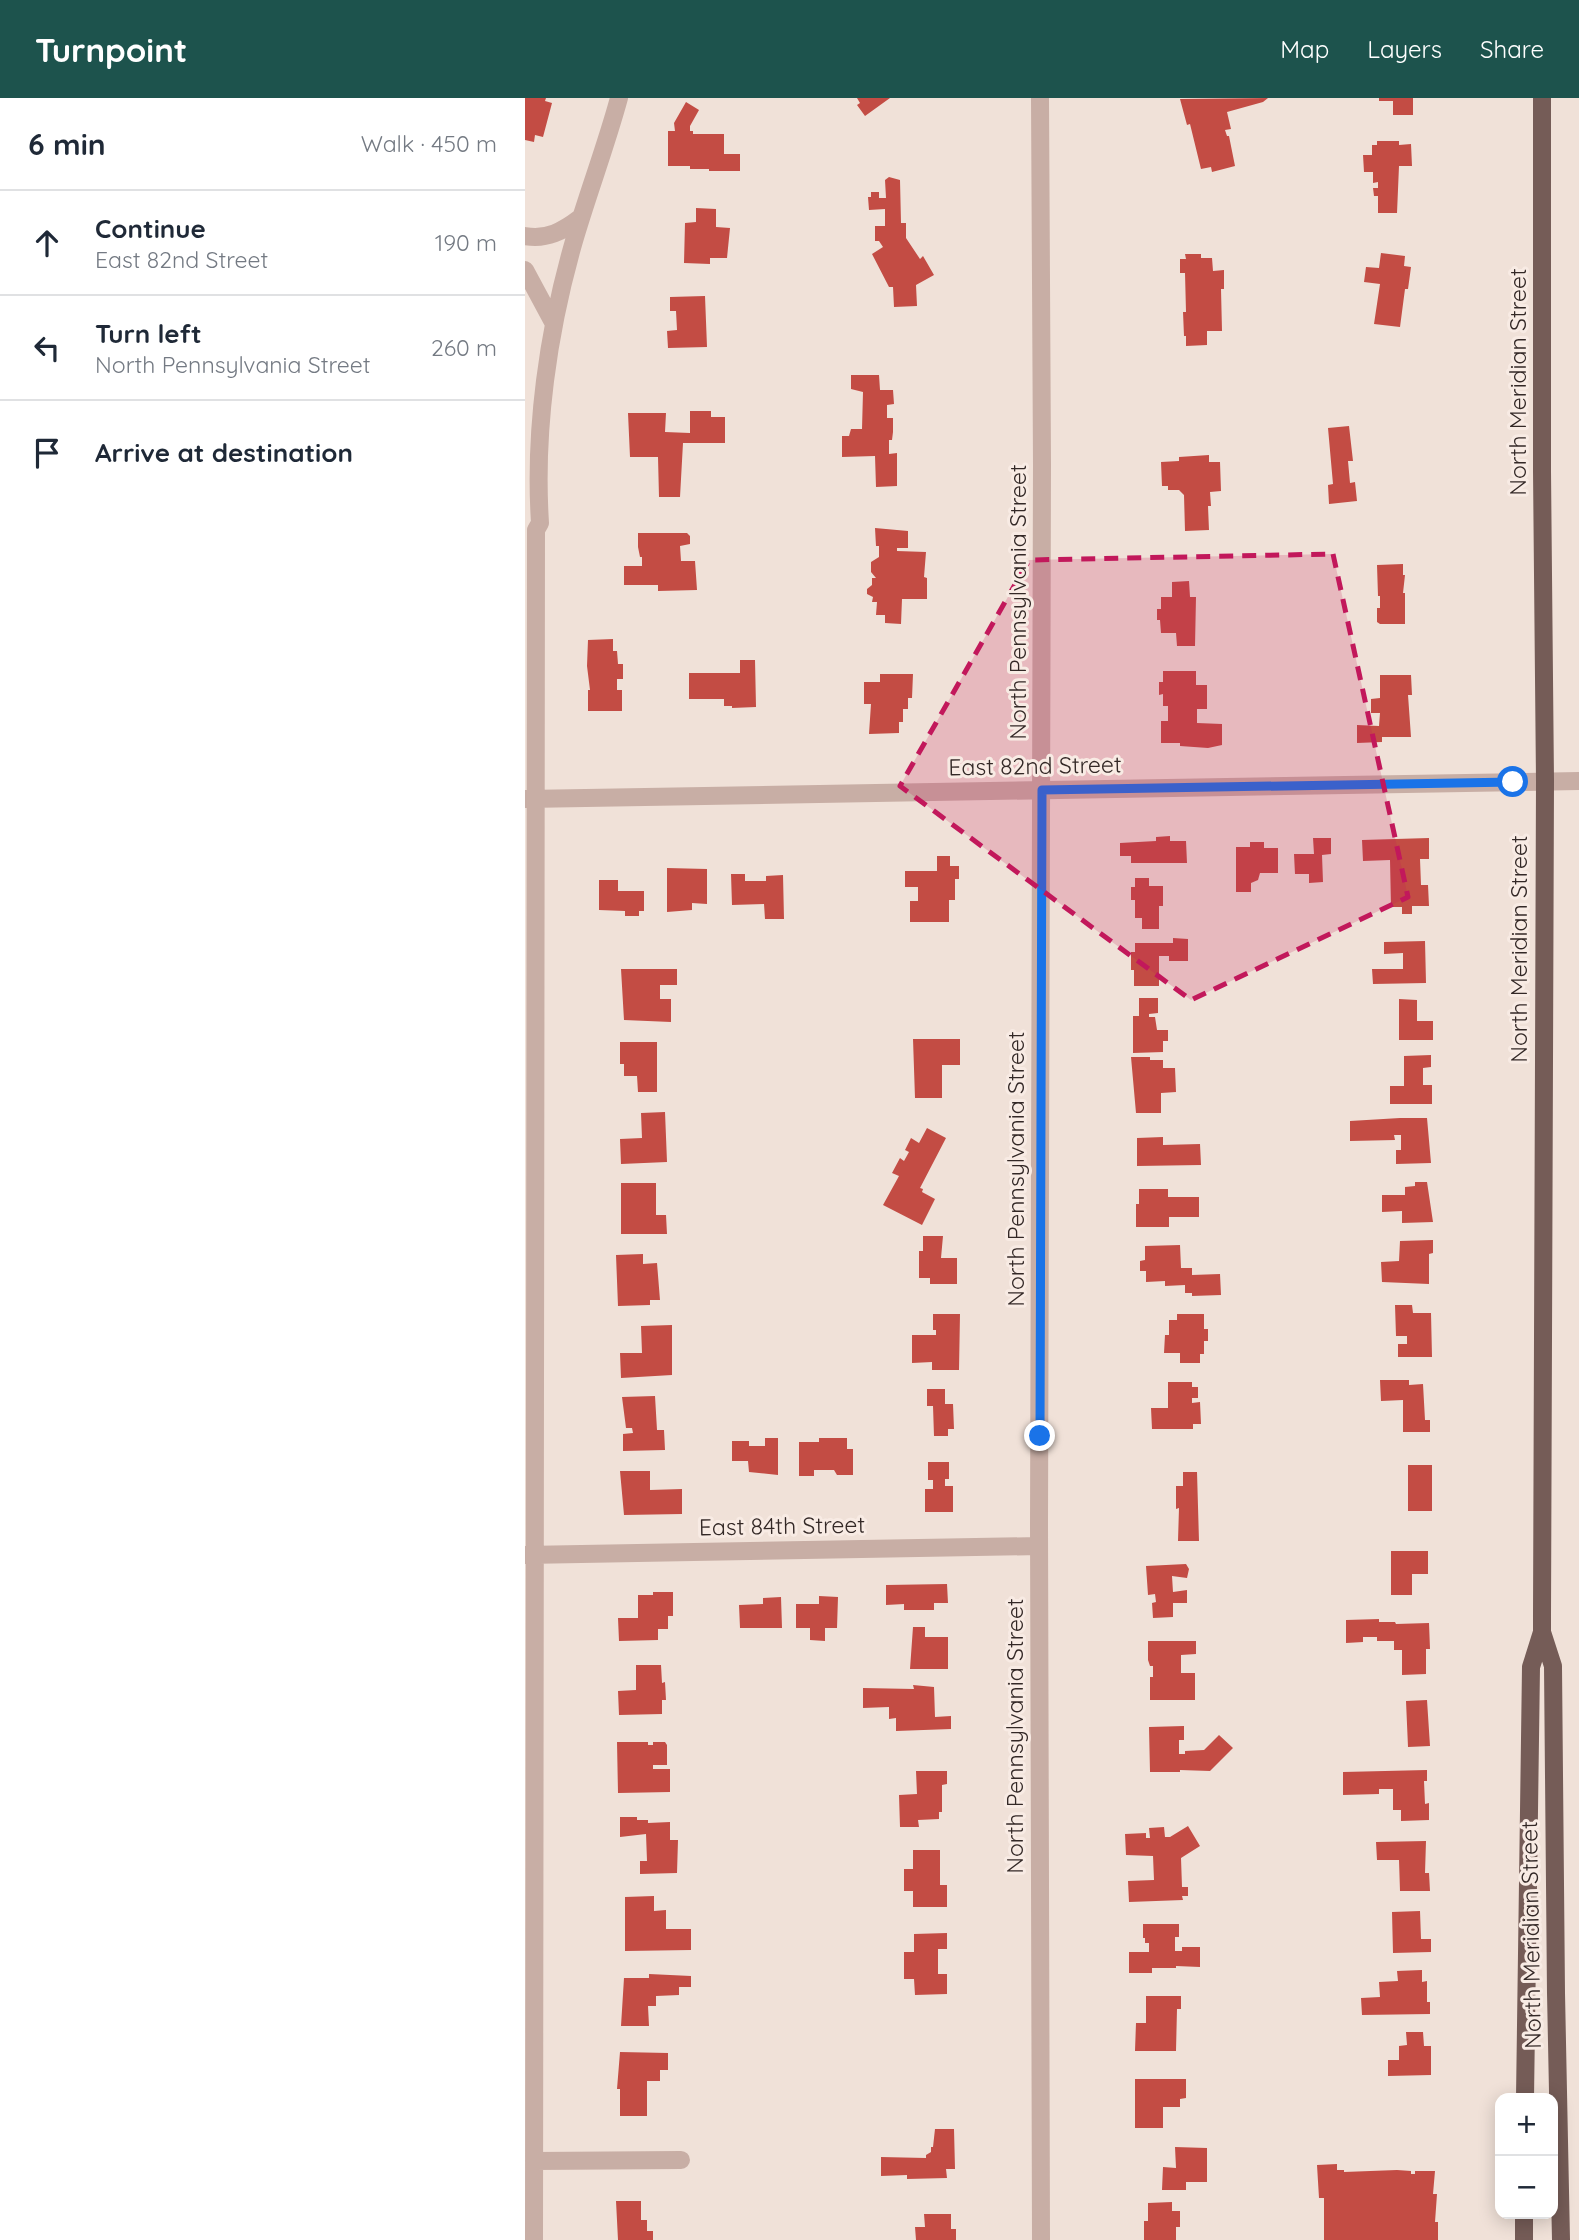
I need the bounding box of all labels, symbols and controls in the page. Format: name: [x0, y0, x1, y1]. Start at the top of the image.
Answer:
text: Turnpoint: [35, 29, 187, 70]
text: Map: [1280, 34, 1329, 64]
text: Layers: [1367, 34, 1442, 64]
text: Share: [1480, 34, 1544, 64]
text: 6 min: [28, 125, 106, 163]
text: Walk · 450 m: [361, 129, 497, 158]
text: Continue: [95, 212, 206, 245]
icon: ahead: [28, 224, 66, 262]
text: 190 m: [435, 228, 497, 257]
text: East 82nd Street: [95, 245, 268, 274]
street label: North Meridian Street: [1503, 268, 1532, 496]
text: Turn left: [95, 317, 202, 350]
icon: left: [28, 329, 66, 367]
text: 260 m: [431, 333, 497, 362]
text: North Pennsylvania Street: [95, 350, 371, 379]
icon: arrive: [28, 434, 66, 472]
text: Arrive at destination: [95, 436, 353, 469]
street label: North Pennsylvania Street: [1003, 464, 1032, 740]
street label: East 82nd Street: [948, 749, 1122, 782]
route start: [1497, 766, 1528, 797]
street label: North Meridian Street: [1504, 835, 1533, 1063]
street label: North Pennsylvania Street: [1001, 1031, 1030, 1307]
route end: [1024, 1420, 1055, 1451]
street label: East 84th Street: [699, 1510, 866, 1541]
street label: North Pennsylvania Street: [1000, 1598, 1029, 1874]
street label: North Meridian Street: [1514, 1821, 1547, 2049]
map controls: [1495, 2093, 1558, 2219]
button: +: [1495, 2093, 1558, 2156]
button: −: [1495, 2156, 1558, 2219]

